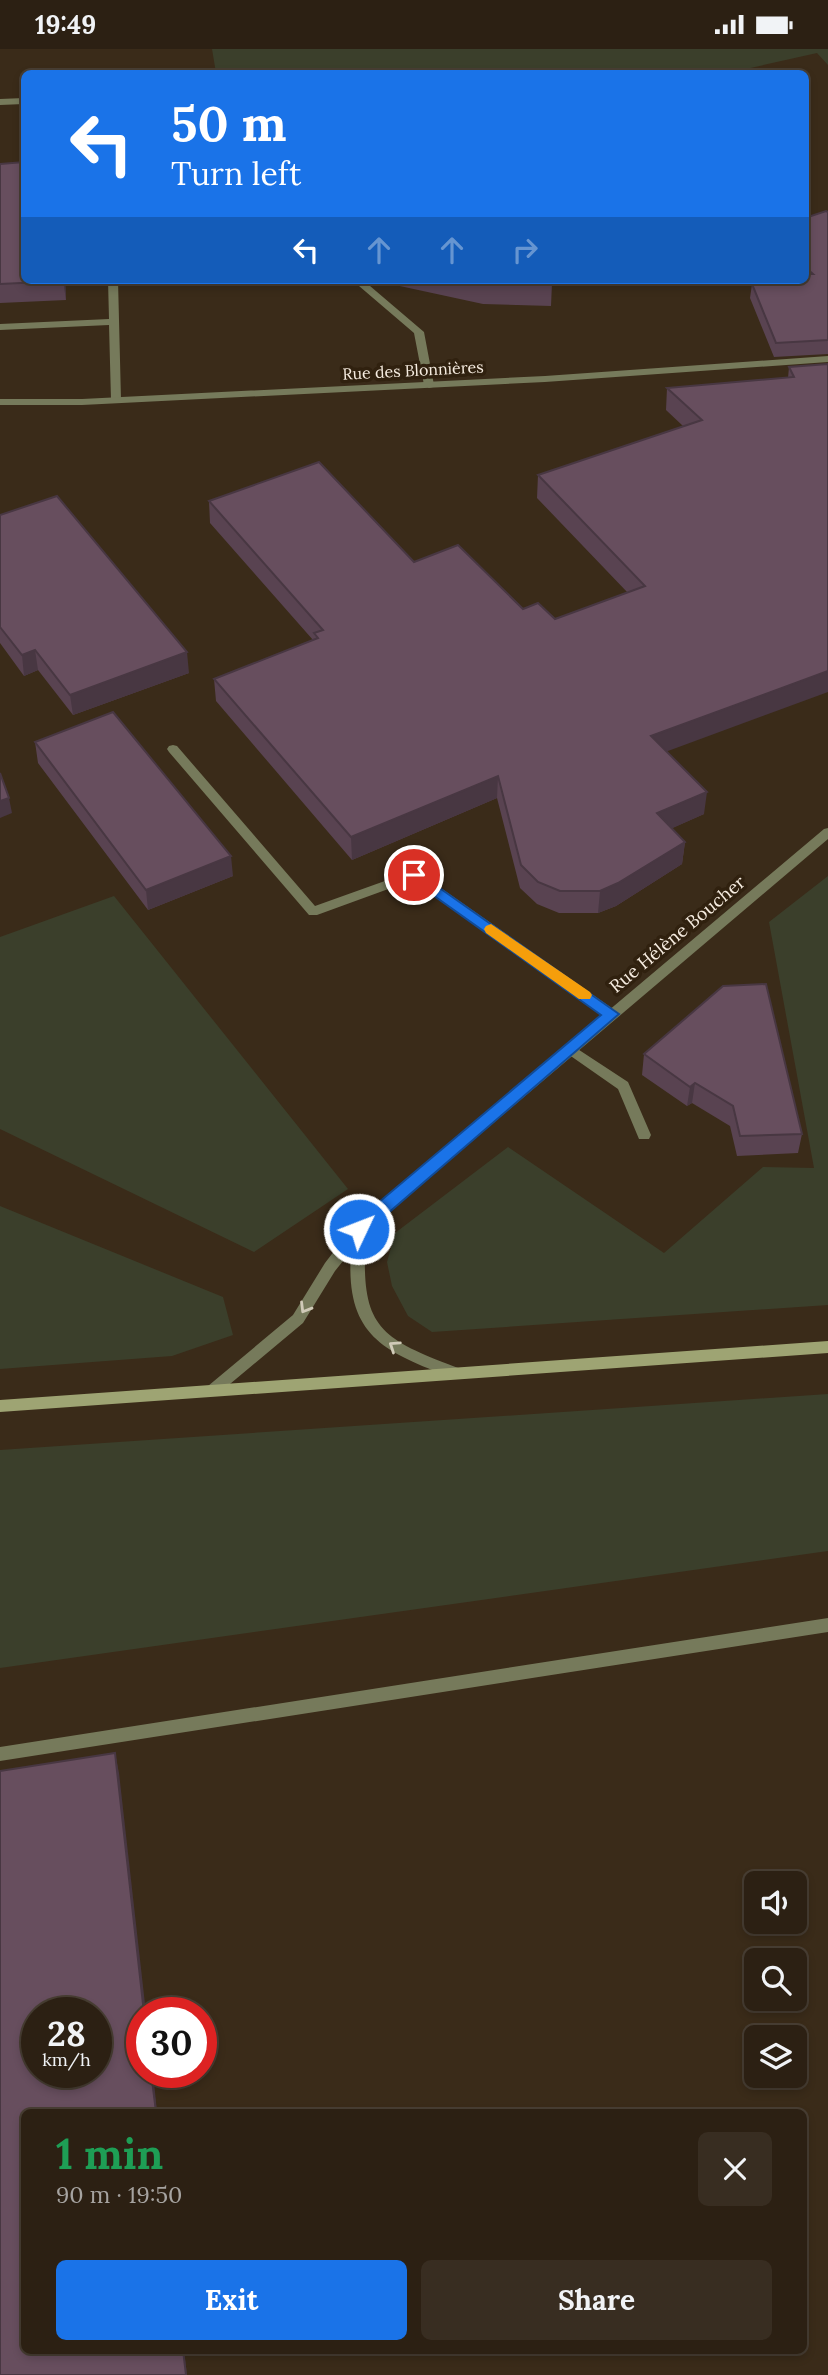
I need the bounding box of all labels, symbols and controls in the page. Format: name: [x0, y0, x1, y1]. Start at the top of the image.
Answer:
text: 19:49: [35, 8, 96, 41]
text: 50 m: [171, 92, 287, 154]
icon: left: [56, 98, 147, 189]
text: Turn left: [171, 153, 301, 194]
icon: left: [287, 231, 325, 269]
icon: ahead: [360, 231, 398, 269]
icon: ahead: [433, 231, 471, 269]
icon: right: [506, 231, 544, 269]
street label: Rue des Blonnières: [342, 356, 484, 384]
pin: [384, 845, 444, 905]
icon: arrive: [395, 856, 433, 894]
street label: Rue Hélène Boucher: [604, 870, 750, 998]
position arrow: [322, 1192, 396, 1266]
one-way arrow: [300, 1301, 313, 1314]
one-way arrow: [389, 1341, 402, 1354]
map controls: [744, 1871, 807, 2088]
button: sound: [744, 1871, 807, 1934]
button: search: [744, 1948, 807, 2011]
speed limit sign: 30: [126, 1997, 217, 2088]
text: 28: [47, 2011, 86, 2056]
button: layers: [744, 2025, 807, 2088]
text: km/h: [42, 2048, 91, 2071]
text: 1 min: [56, 2127, 163, 2181]
button: close: [698, 2132, 772, 2206]
text: 90 m · 19:50: [56, 2180, 182, 2209]
button: Exit: [56, 2260, 407, 2340]
button: Share: [421, 2260, 772, 2340]

